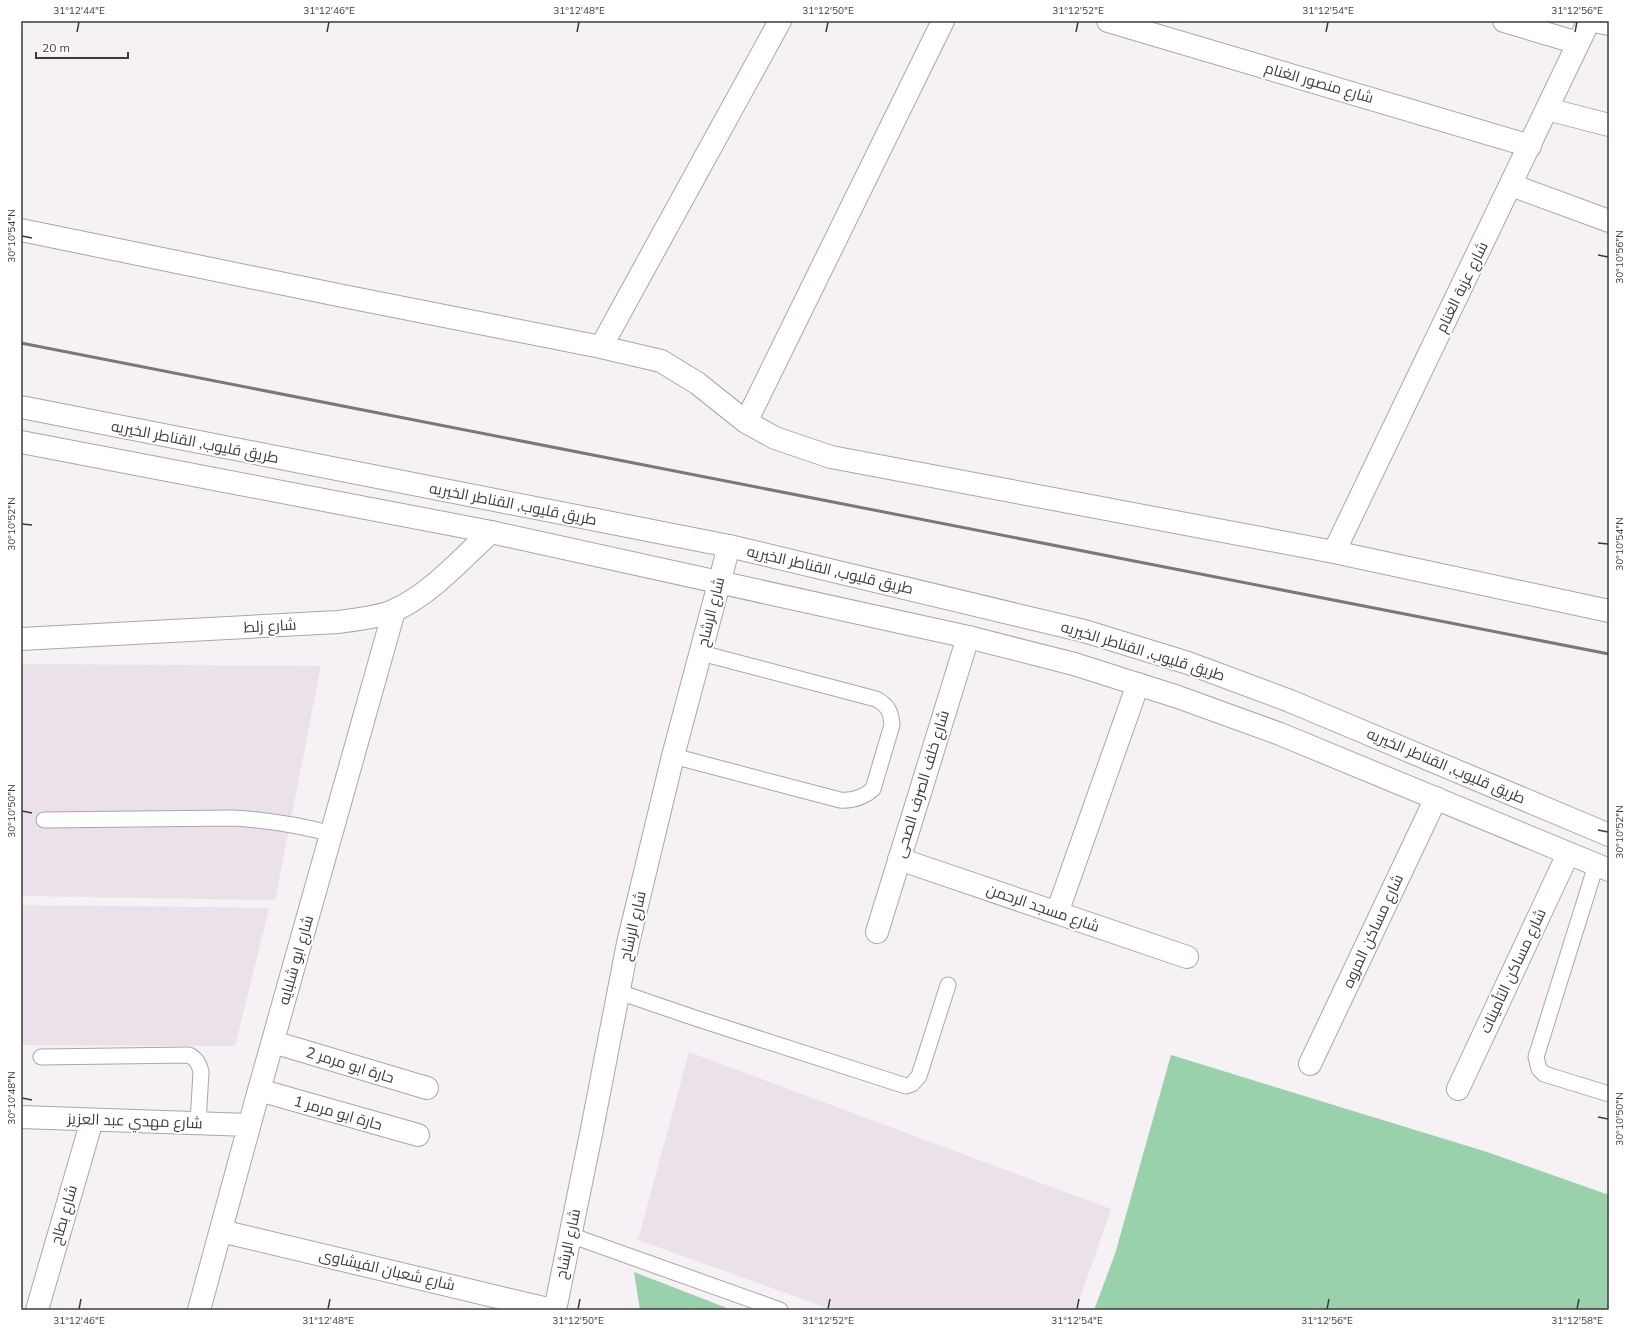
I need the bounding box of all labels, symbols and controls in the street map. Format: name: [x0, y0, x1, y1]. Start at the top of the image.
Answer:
text: 31°12'44"E: [53, 4, 105, 17]
text: 31°12'46"E: [303, 4, 355, 17]
text: 31°12'48"E: [553, 4, 605, 17]
text: 31°12'50"E: [802, 4, 854, 17]
text: 31°12'52"E: [1052, 4, 1104, 17]
text: 31°12'54"E: [1302, 4, 1354, 17]
text: 31°12'56"E: [1551, 4, 1603, 17]
scale bar: [36, 34, 128, 60]
text: 20 m: [42, 40, 70, 55]
street label: شارع منصور الغنام: [1262, 58, 1376, 109]
text: 30°10'54"N: [5, 209, 18, 263]
text: 30°10'56"N: [1613, 230, 1626, 284]
street label: شارع عزبة الغنام: [1431, 238, 1494, 336]
street label: طريق قليوب, القناطر الخيريه: [110, 416, 280, 468]
street label: طريق قليوب, القناطر الخيريه: [428, 478, 598, 530]
text: 30°10'52"N: [5, 497, 18, 551]
text: 30°10'54"N: [1613, 517, 1626, 571]
street label: طريق قليوب, القناطر الخيريه: [745, 541, 915, 599]
street label: شارع الرشاح: [693, 575, 730, 649]
street label: شارع زلط: [243, 615, 297, 638]
street label: طريق قليوب, القناطر الخيريه: [1059, 617, 1227, 685]
street label: شارع خلف الصرف الصحى: [890, 708, 955, 861]
street label: طريق قليوب, القناطر الخيريه: [1364, 724, 1528, 808]
text: 30°10'50"N: [5, 784, 18, 838]
text: 30°10'52"N: [1613, 805, 1626, 859]
street label: شارع مساكن المروه: [1338, 871, 1409, 992]
street label: شارع مسجد الرحمن: [984, 879, 1102, 938]
street label: شارع الرشاح: [615, 889, 652, 963]
street label: شارع مساكن التأمينات: [1475, 905, 1552, 1037]
street label: شارع ابو شلبايه: [274, 913, 319, 1007]
street label: حارة ابو مرمر 2: [304, 1042, 397, 1087]
text: 30°10'48"N: [5, 1071, 18, 1125]
street label: حارة ابو مرمر 1: [292, 1091, 385, 1134]
text: 30°10'50"N: [1613, 1092, 1626, 1146]
street label: شارع مهدي عبد العزيز: [66, 1109, 203, 1135]
street label: شارع بطاح: [46, 1183, 83, 1248]
street label: شارع الرشاح: [551, 1207, 586, 1281]
street label: شارع شعبان الفيشاوى: [317, 1245, 457, 1296]
text: 31°12'46"E: [53, 1314, 105, 1327]
text: 31°12'48"E: [302, 1314, 354, 1327]
text: 31°12'50"E: [552, 1314, 604, 1327]
text: 31°12'52"E: [802, 1314, 854, 1327]
text: 31°12'54"E: [1051, 1314, 1103, 1327]
text: 31°12'56"E: [1301, 1314, 1353, 1327]
text: 31°12'58"E: [1551, 1314, 1603, 1327]

